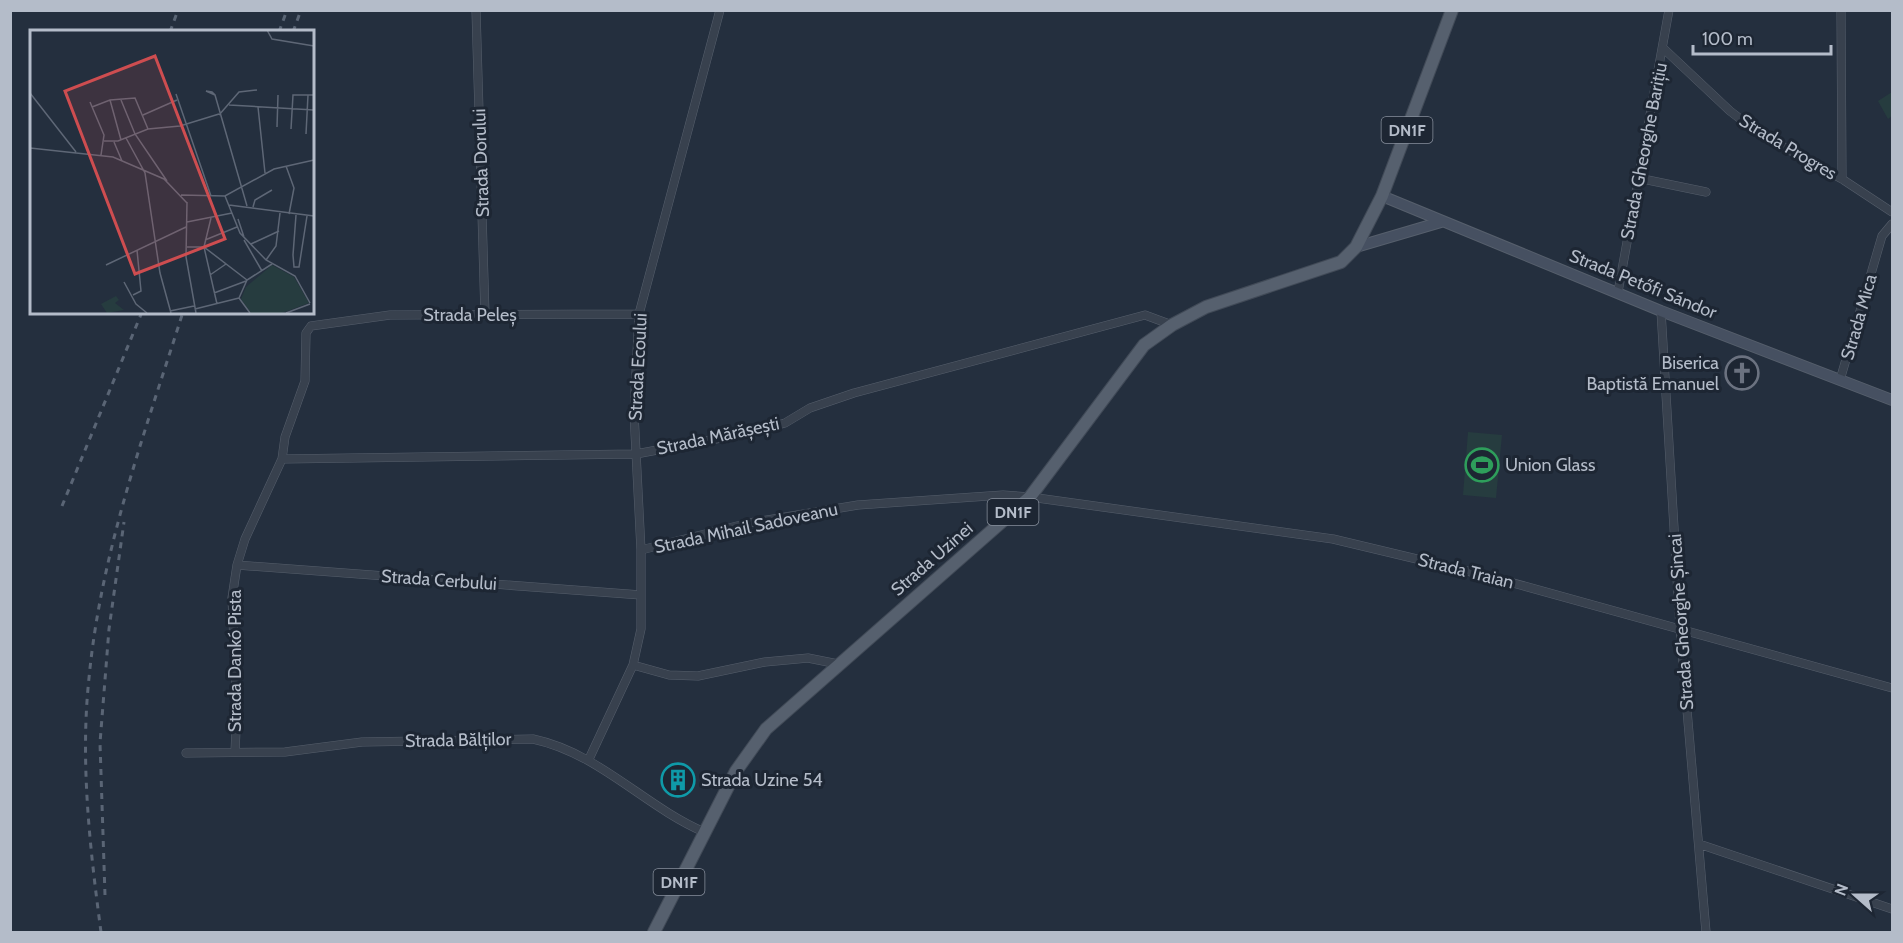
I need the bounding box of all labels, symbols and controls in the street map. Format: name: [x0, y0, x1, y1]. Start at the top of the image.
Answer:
scale bar: [1693, 18, 1831, 56]
text: 100 m: [1702, 28, 1753, 50]
inset map: [30, 30, 314, 314]
street label: Strada Gheorghe Barițiu: [1616, 61, 1673, 242]
street label: Strada Dorului: [468, 108, 494, 218]
street label: Strada Progres: [1735, 109, 1841, 185]
road number: DN1F: [1382, 117, 1432, 143]
street label: Strada Petőfi Sándor: [1566, 244, 1720, 324]
street label: Strada Mica: [1836, 271, 1882, 362]
street label: Strada Peleș: [423, 304, 517, 327]
street label: Strada Ecoului: [624, 313, 652, 421]
place label: Biserica Baptistă Emanuel: [1586, 352, 1720, 395]
church icon: Biserica Baptistă Emanuel: [1724, 355, 1760, 391]
street label: Strada Mărășești: [655, 412, 781, 461]
sports icon: Union Glass: [1464, 447, 1500, 483]
place label: Union Glass: [1505, 454, 1595, 476]
street label: Strada Mihail Sadoveanu: [652, 498, 840, 558]
road number: DN1F: [988, 499, 1038, 525]
street label: Strada Uzinei: [887, 517, 977, 601]
street label: Strada Gheorghe Șincai: [1664, 533, 1698, 711]
street label: Strada Traian: [1416, 548, 1516, 594]
street label: Strada Cerbului: [380, 565, 498, 595]
street label: Strada Dankó Pista: [224, 589, 246, 732]
street label: Strada Bălților: [405, 728, 512, 753]
building icon: Strada Uzine 54: [660, 762, 696, 798]
place label: Strada Uzine 54: [701, 769, 823, 791]
north arrow: [1825, 865, 1885, 925]
road number: DN1F: [654, 869, 704, 895]
text: N: [1831, 881, 1852, 898]

